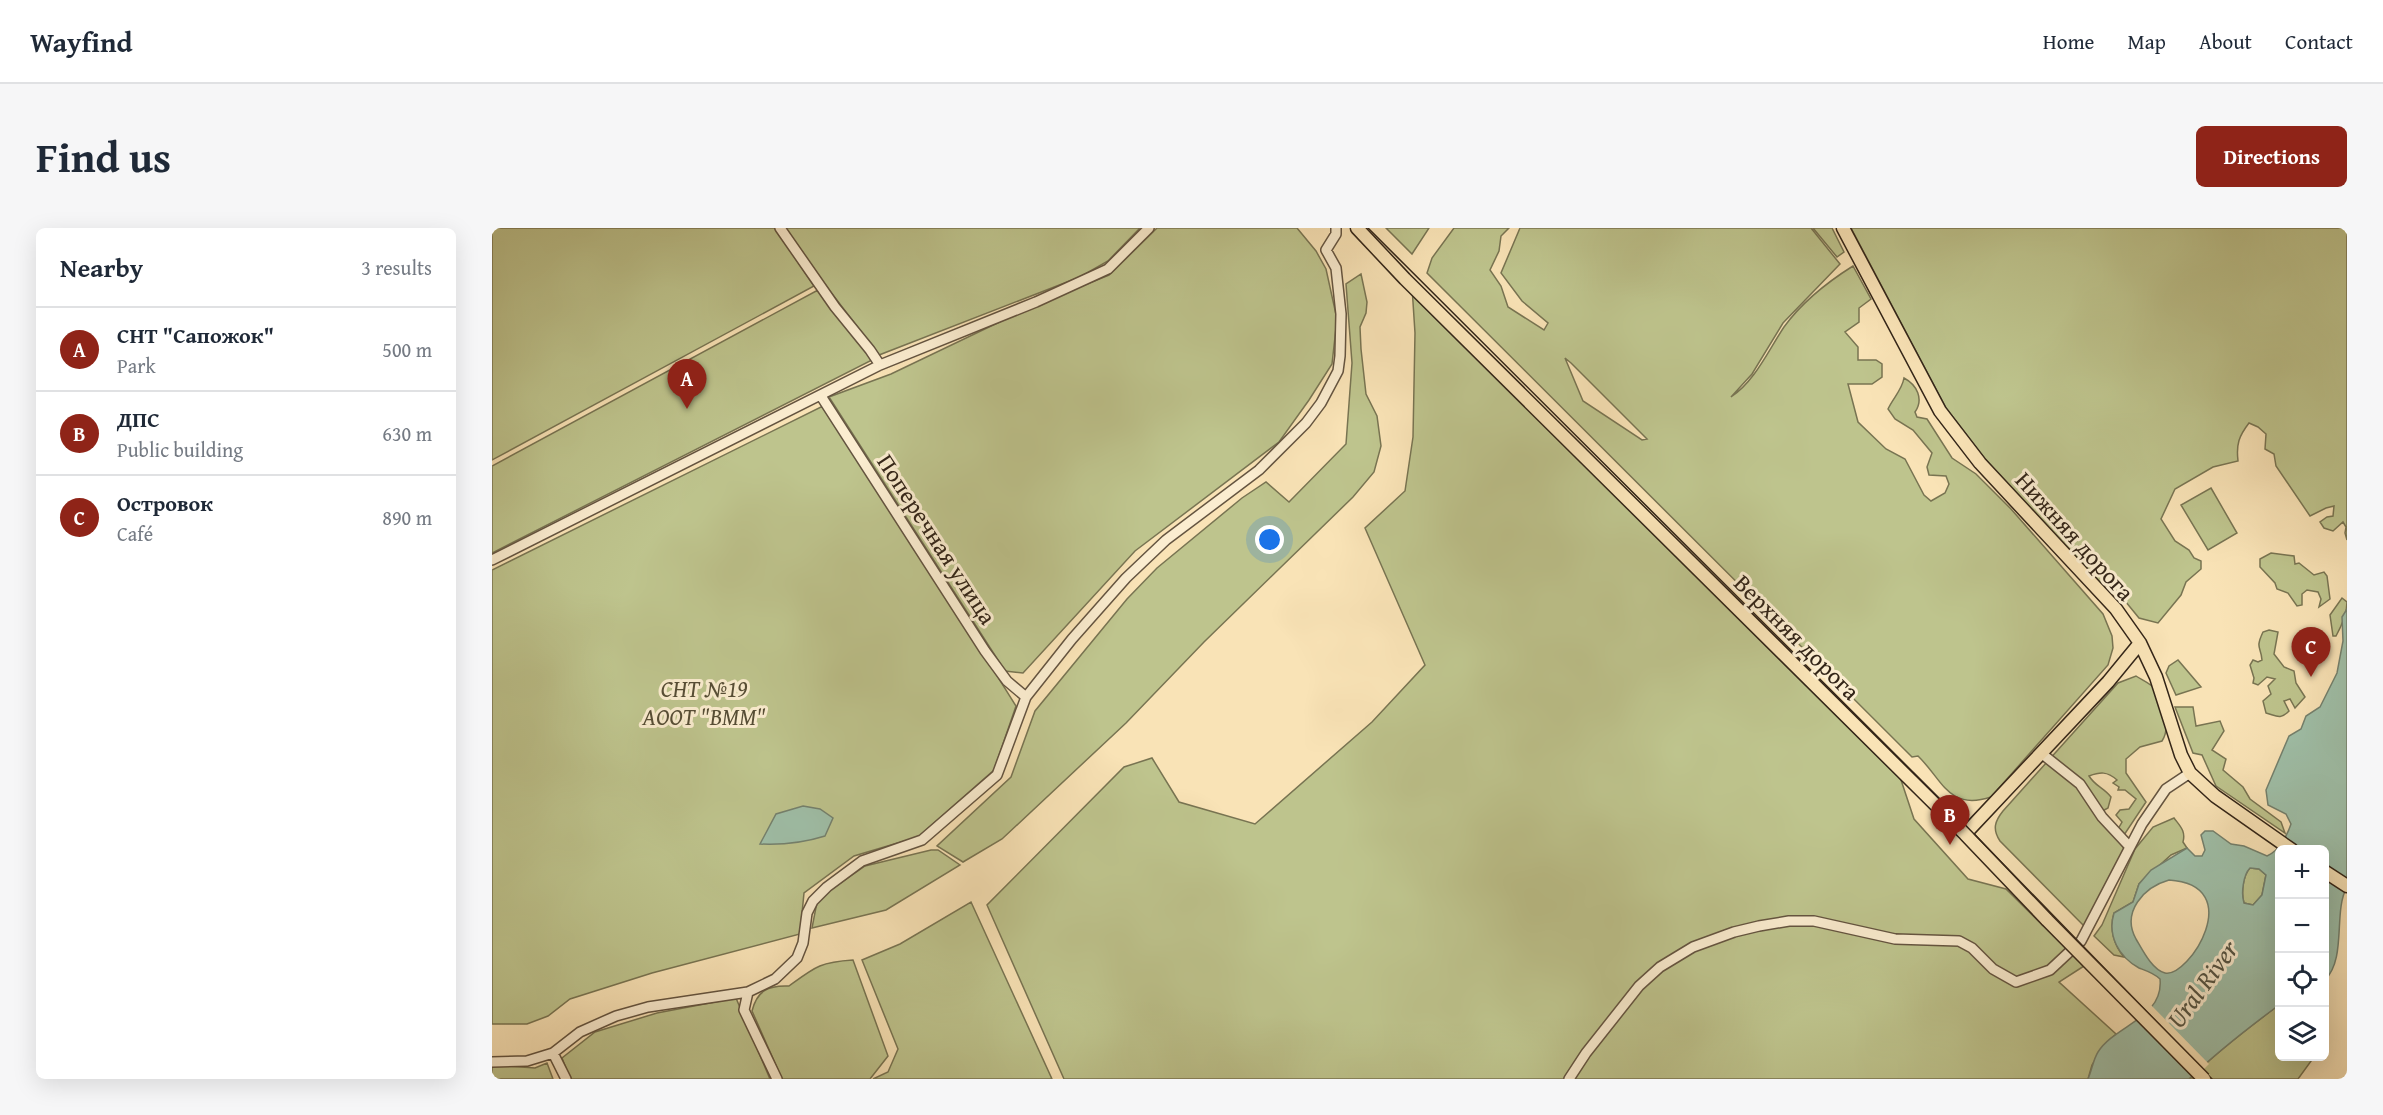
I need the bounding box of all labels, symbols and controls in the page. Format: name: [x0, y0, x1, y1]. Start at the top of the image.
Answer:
text: Wayfind: [30, 21, 132, 62]
text: Home: [2043, 26, 2094, 57]
text: Map: [2127, 26, 2166, 57]
text: About: [2199, 26, 2252, 57]
text: Contact: [2285, 26, 2353, 57]
text: Find us: [36, 126, 171, 187]
button: Directions: [2196, 126, 2347, 187]
text: Nearby: [60, 248, 143, 287]
text: 3 results: [361, 253, 432, 282]
text: СНТ "Сапожок": [117, 319, 274, 351]
text: A: [73, 335, 86, 364]
text: 500 m: [382, 335, 432, 364]
text: Park: [117, 351, 156, 380]
pin: A: [668, 360, 706, 409]
text: ДПС: [117, 403, 160, 435]
text: B: [73, 419, 86, 448]
text: 630 m: [382, 419, 432, 448]
text: Public building: [117, 435, 243, 464]
street label: Поперечная улица: [869, 447, 1006, 632]
street label: Нижняя дорога: [2007, 464, 2143, 609]
text: Островок: [117, 487, 213, 519]
text: C: [74, 503, 85, 532]
text: 890 m: [382, 503, 432, 532]
text: Café: [117, 519, 153, 548]
your location: [1255, 525, 1284, 554]
street label: Верхняя дорога: [1726, 566, 1868, 708]
pin: C: [2292, 628, 2330, 677]
park label: СНТ №19 АООТ "ВММ": [641, 671, 766, 734]
pin: B: [1930, 796, 1970, 845]
map controls: [2275, 845, 2329, 1061]
button: +: [2275, 845, 2329, 899]
button: −: [2275, 899, 2329, 953]
water label: Ural River: [2157, 931, 2248, 1036]
button: locate: [2275, 953, 2329, 1007]
button: layers: [2275, 1007, 2329, 1061]

